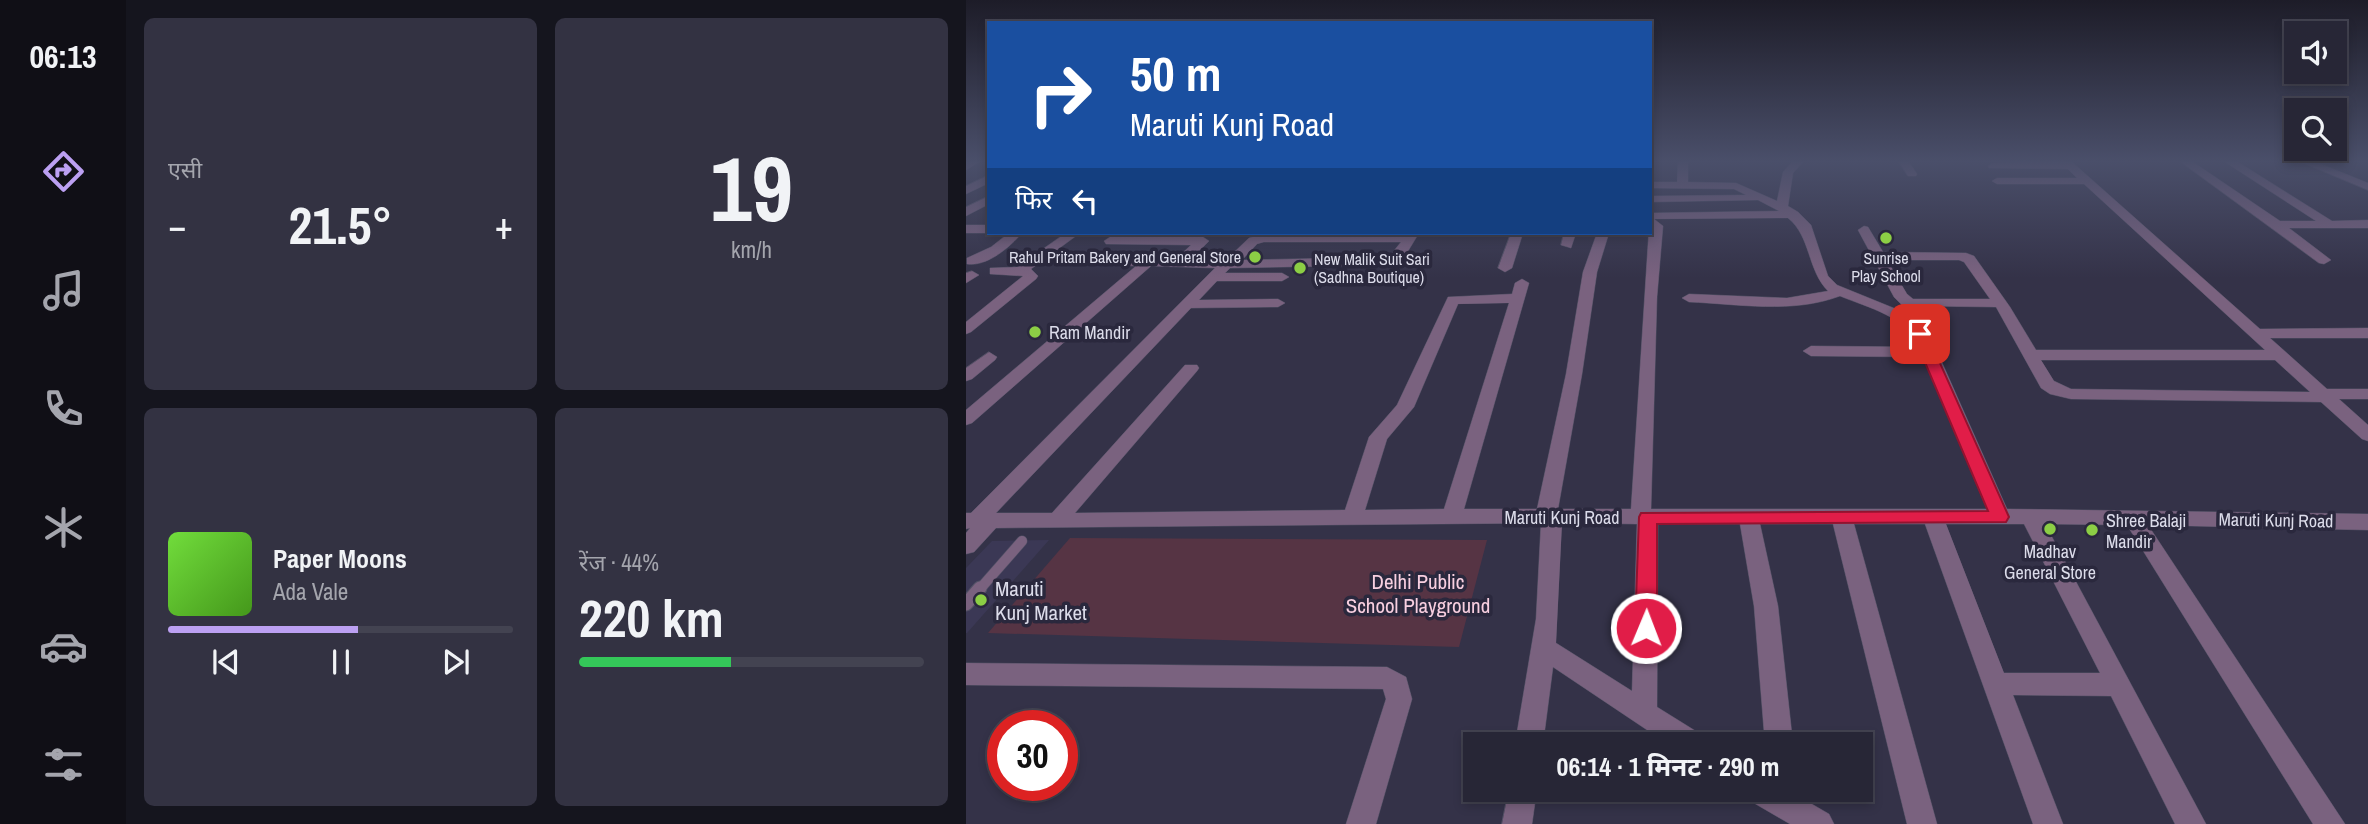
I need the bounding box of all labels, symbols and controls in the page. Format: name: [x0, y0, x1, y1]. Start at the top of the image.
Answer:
map controls: [2284, 21, 2347, 161]
button: sound: [2284, 21, 2347, 84]
text: 06:13: [29, 35, 97, 78]
text: 50 m: [1130, 40, 1222, 106]
icon: right: [1015, 49, 1106, 140]
button: search: [2284, 98, 2347, 161]
text: Maruti Kunj Road: [1130, 103, 1334, 146]
text: 19: [710, 127, 793, 249]
icon: directions: [39, 147, 88, 196]
text: एसी: [168, 154, 202, 185]
text: फिर: [1015, 182, 1052, 217]
icon: left: [1066, 182, 1104, 220]
text: 21.5°: [289, 190, 392, 260]
text: −: [168, 200, 186, 251]
text: +: [495, 200, 513, 251]
marker: Sunrise Play School: [1878, 230, 1894, 246]
text: km/h: [731, 234, 772, 265]
place label: Rahul Pritam Bakery and General Store: [1009, 246, 1241, 268]
place label: Sunrise Play School: [1851, 247, 1921, 287]
place label: New Malik Suit Sari (Sadhna Boutique): [1314, 248, 1430, 288]
marker: Rahul Pritam Bakery and General Store: [1247, 249, 1263, 265]
marker: New Malik Suit Sari (Sadhna Boutique): [1292, 260, 1308, 276]
icon: music: [39, 266, 88, 315]
pin: [1890, 304, 1950, 364]
icon: arrive: [1901, 315, 1939, 353]
place label: Ram Mandir: [1049, 320, 1130, 345]
marker: Ram Mandir: [1027, 324, 1043, 340]
icon: phone: [39, 384, 88, 433]
icon: climate: [39, 503, 88, 552]
street label: Maruti Kunj Road: [1505, 505, 1619, 530]
street label: Maruti Kunj Road: [2218, 506, 2334, 534]
place label: Shree Balaji Mandir: [2106, 508, 2186, 554]
marker: Madhav General Store: [2042, 521, 2058, 537]
marker: Shree Balaji Mandir: [2084, 522, 2100, 538]
place label: Madhav General Store: [2004, 539, 2096, 585]
text: Paper Moons: [273, 541, 407, 576]
text: रेंज · 44%: [579, 547, 659, 578]
park label: Delhi Public School Playground: [1346, 567, 1490, 620]
place label: Maruti Kunj Market: [995, 574, 1087, 627]
text: Ada Vale: [273, 576, 348, 607]
text: 220 km: [579, 583, 724, 653]
position arrow: [1609, 591, 1683, 665]
marker: Maruti Kunj Market: [973, 592, 989, 608]
icon: car: [39, 622, 88, 671]
icon: previous: [207, 643, 245, 681]
icon: pause: [322, 643, 360, 681]
icon: next: [437, 643, 475, 681]
speed limit sign: 30: [987, 710, 1078, 801]
icon: filters: [39, 740, 88, 789]
text: 06:14 · 1 मिनट · 290 m: [1557, 749, 1779, 784]

